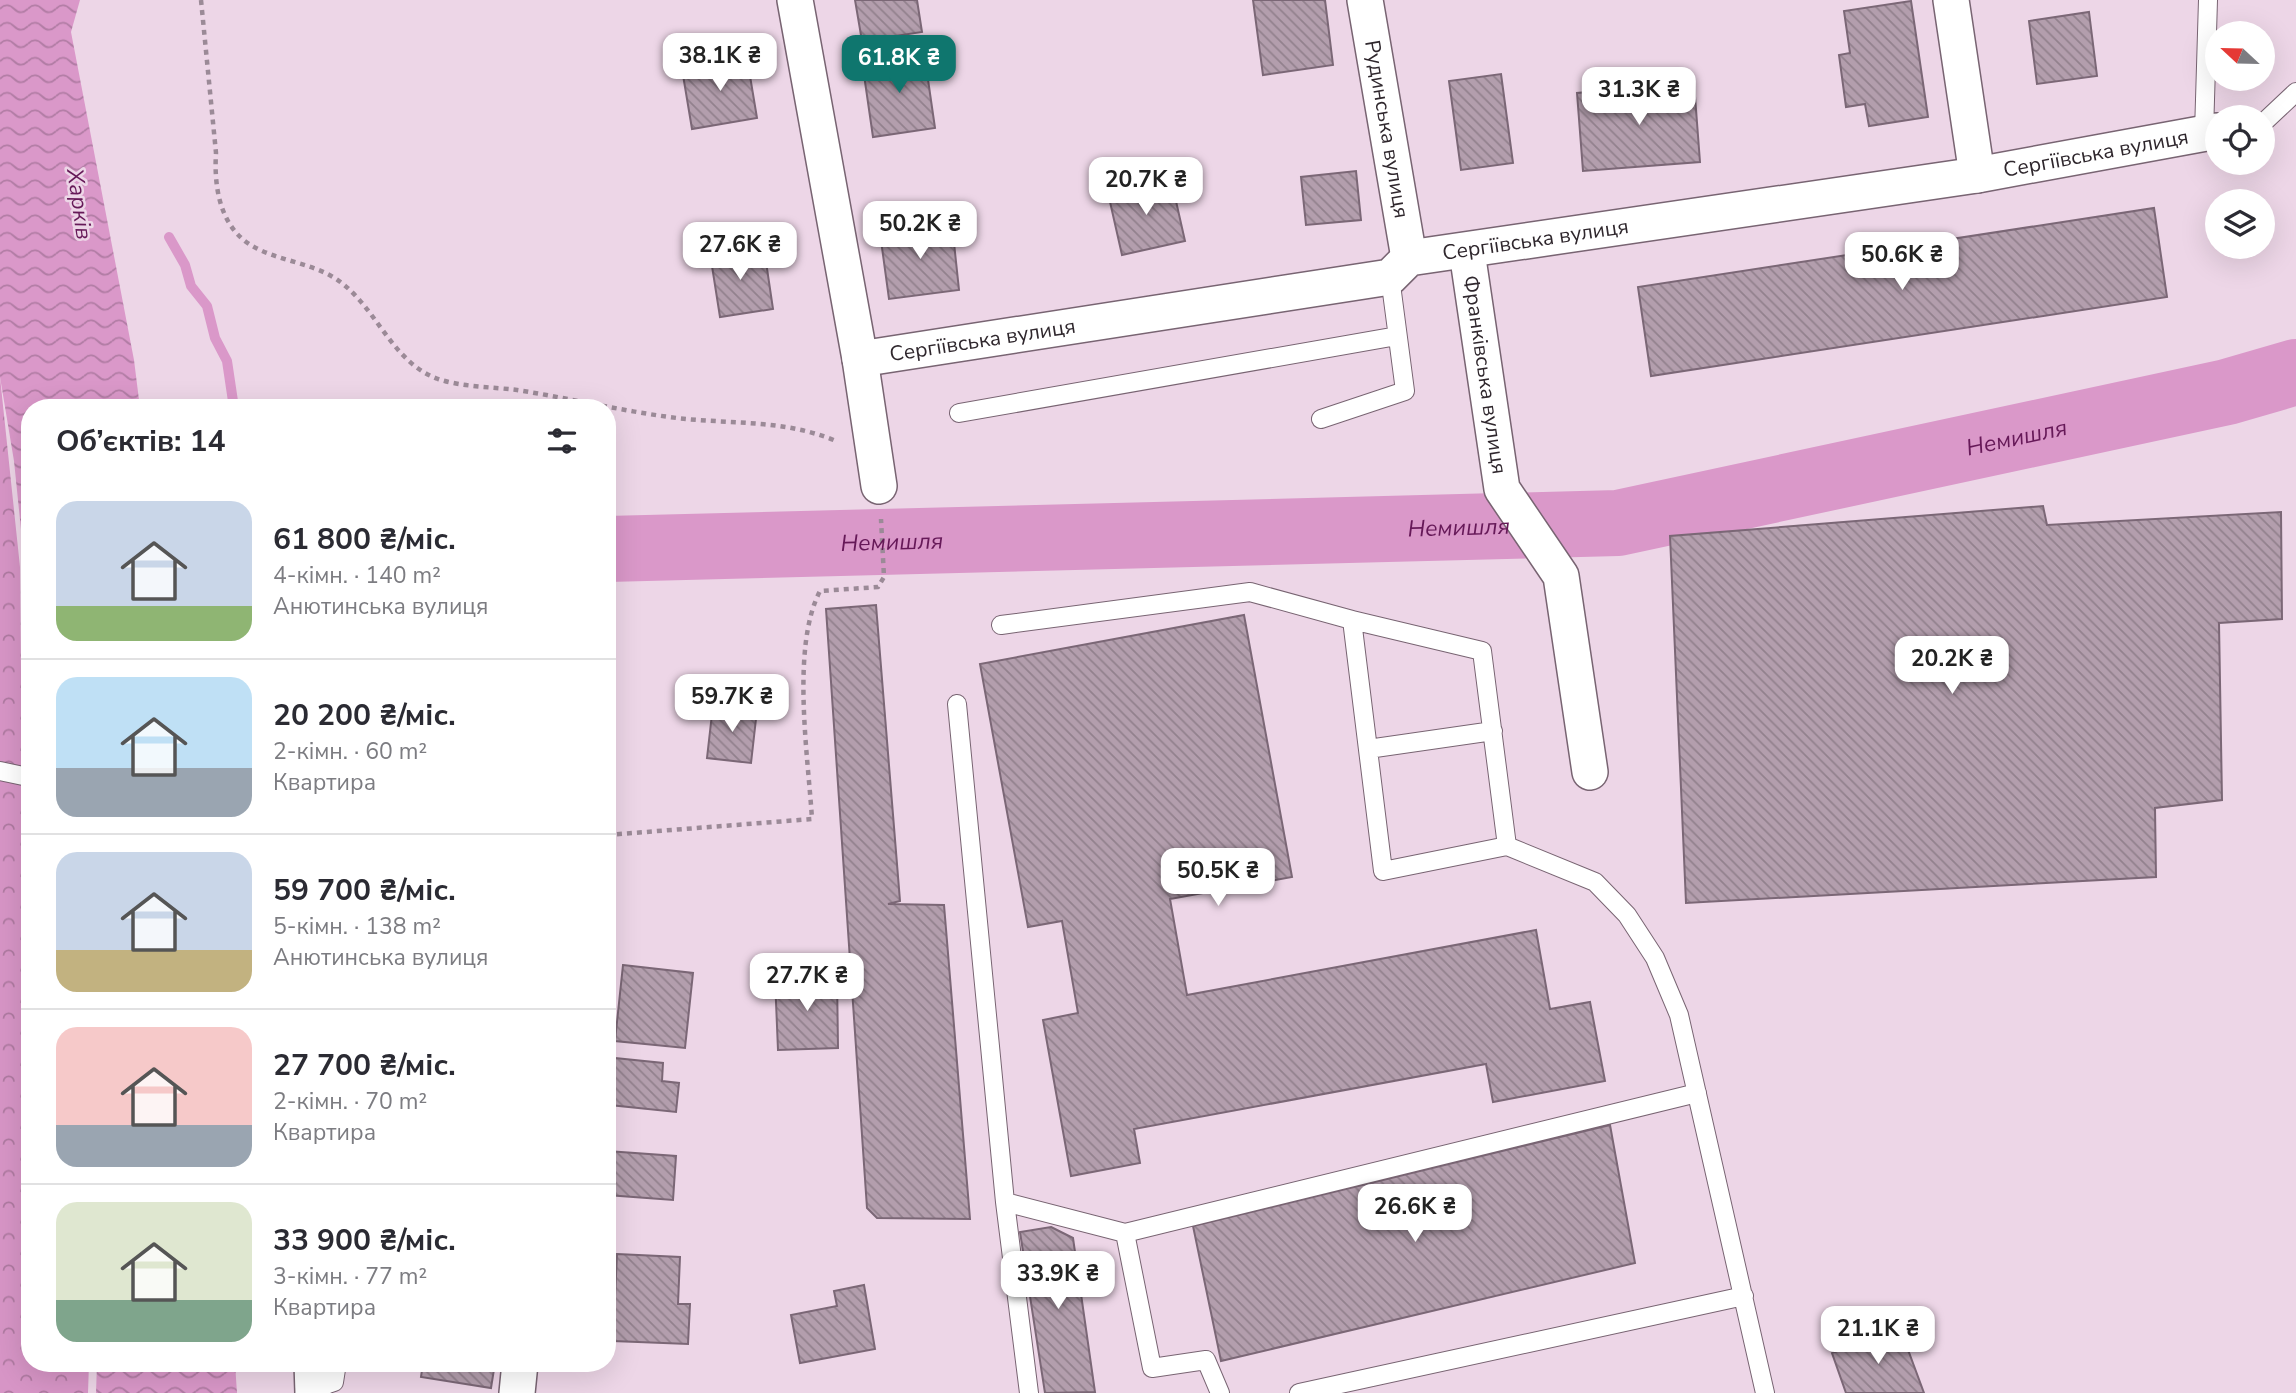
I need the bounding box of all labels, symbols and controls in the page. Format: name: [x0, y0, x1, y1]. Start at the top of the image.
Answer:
north arrow: [2205, 21, 2275, 91]
map controls: [2205, 21, 2275, 259]
pin: 38.1K ₴: [655, 34, 785, 93]
pin: 61.8K ₴: [834, 36, 964, 95]
street label: Рудинська вулиця: [1358, 38, 1416, 220]
text: 38.1K ₴: [679, 40, 761, 71]
text: 61.8K ₴: [858, 42, 940, 73]
pin: 31.3K ₴: [1574, 68, 1704, 127]
text: 31.3K ₴: [1598, 74, 1680, 105]
button: locate: [2205, 105, 2275, 175]
street label: Сергіївська вулиця: [2001, 123, 2191, 184]
pin: 20.7K ₴: [1081, 158, 1211, 217]
text: 20.7K ₴: [1105, 164, 1187, 195]
water label: Харків: [59, 166, 100, 241]
button: layers: [2205, 189, 2275, 259]
pin: 50.2K ₴: [855, 202, 985, 261]
text: 50.2K ₴: [879, 208, 961, 239]
street label: Сергіївська вулиця: [1441, 212, 1630, 267]
pin: 27.6K ₴: [675, 222, 805, 282]
text: 27.6K ₴: [699, 229, 781, 260]
pin: 50.6K ₴: [1837, 232, 1967, 292]
text: 50.6K ₴: [1861, 239, 1943, 270]
street label: Франківська вулиця: [1457, 273, 1514, 476]
street label: Сергіївська вулиця: [888, 312, 1077, 368]
water label: Немишля: [1963, 412, 2070, 464]
text: Об’єктів: 14: [56, 421, 226, 462]
icon: filters: [543, 422, 581, 460]
water label: Немишля: [1407, 511, 1510, 544]
text: 61 800 ₴/міс.: [273, 519, 456, 560]
water label: Немишля: [840, 525, 944, 559]
icon: home: [112, 529, 196, 613]
text: 4-кімн. · 140 m²: [273, 560, 441, 591]
text: Анютинська вулиця: [273, 591, 488, 622]
pin: 20.2K ₴: [1887, 636, 2017, 696]
text: 20.2K ₴: [1911, 643, 1993, 674]
pin: 59.7K ₴: [667, 674, 797, 734]
text: 59.7K ₴: [691, 681, 773, 712]
text: 20 200 ₴/міс.: [273, 695, 456, 736]
icon: home: [112, 705, 196, 789]
text: 2-кімн. · 60 m²: [273, 736, 427, 767]
text: Квартира: [273, 767, 376, 798]
pin: 50.5K ₴: [1153, 848, 1283, 908]
text: 50.5K ₴: [1177, 855, 1259, 886]
text: 59 700 ₴/міс.: [273, 870, 456, 911]
icon: home: [112, 880, 196, 964]
text: 5-кімн. · 138 m²: [273, 911, 441, 942]
text: Анютинська вулиця: [273, 942, 488, 973]
pin: 27.7K ₴: [742, 954, 872, 1013]
text: 27.7K ₴: [766, 960, 848, 991]
text: 27 700 ₴/міс.: [273, 1045, 456, 1086]
icon: home: [112, 1055, 196, 1139]
text: 2-кімн. · 70 m²: [273, 1086, 427, 1117]
text: Квартира: [273, 1117, 376, 1148]
pin: 26.6K ₴: [1350, 1184, 1480, 1244]
text: 26.6K ₴: [1374, 1191, 1456, 1222]
text: 33 900 ₴/міс.: [273, 1220, 456, 1261]
icon: home: [112, 1230, 196, 1314]
pin: 33.9K ₴: [993, 1252, 1123, 1311]
text: 33.9K ₴: [1017, 1258, 1099, 1289]
text: 3-кімн. · 77 m²: [273, 1261, 427, 1292]
text: Квартира: [273, 1292, 376, 1323]
pin: 21.1K ₴: [1813, 1306, 1943, 1366]
text: 21.1K ₴: [1837, 1313, 1919, 1344]

